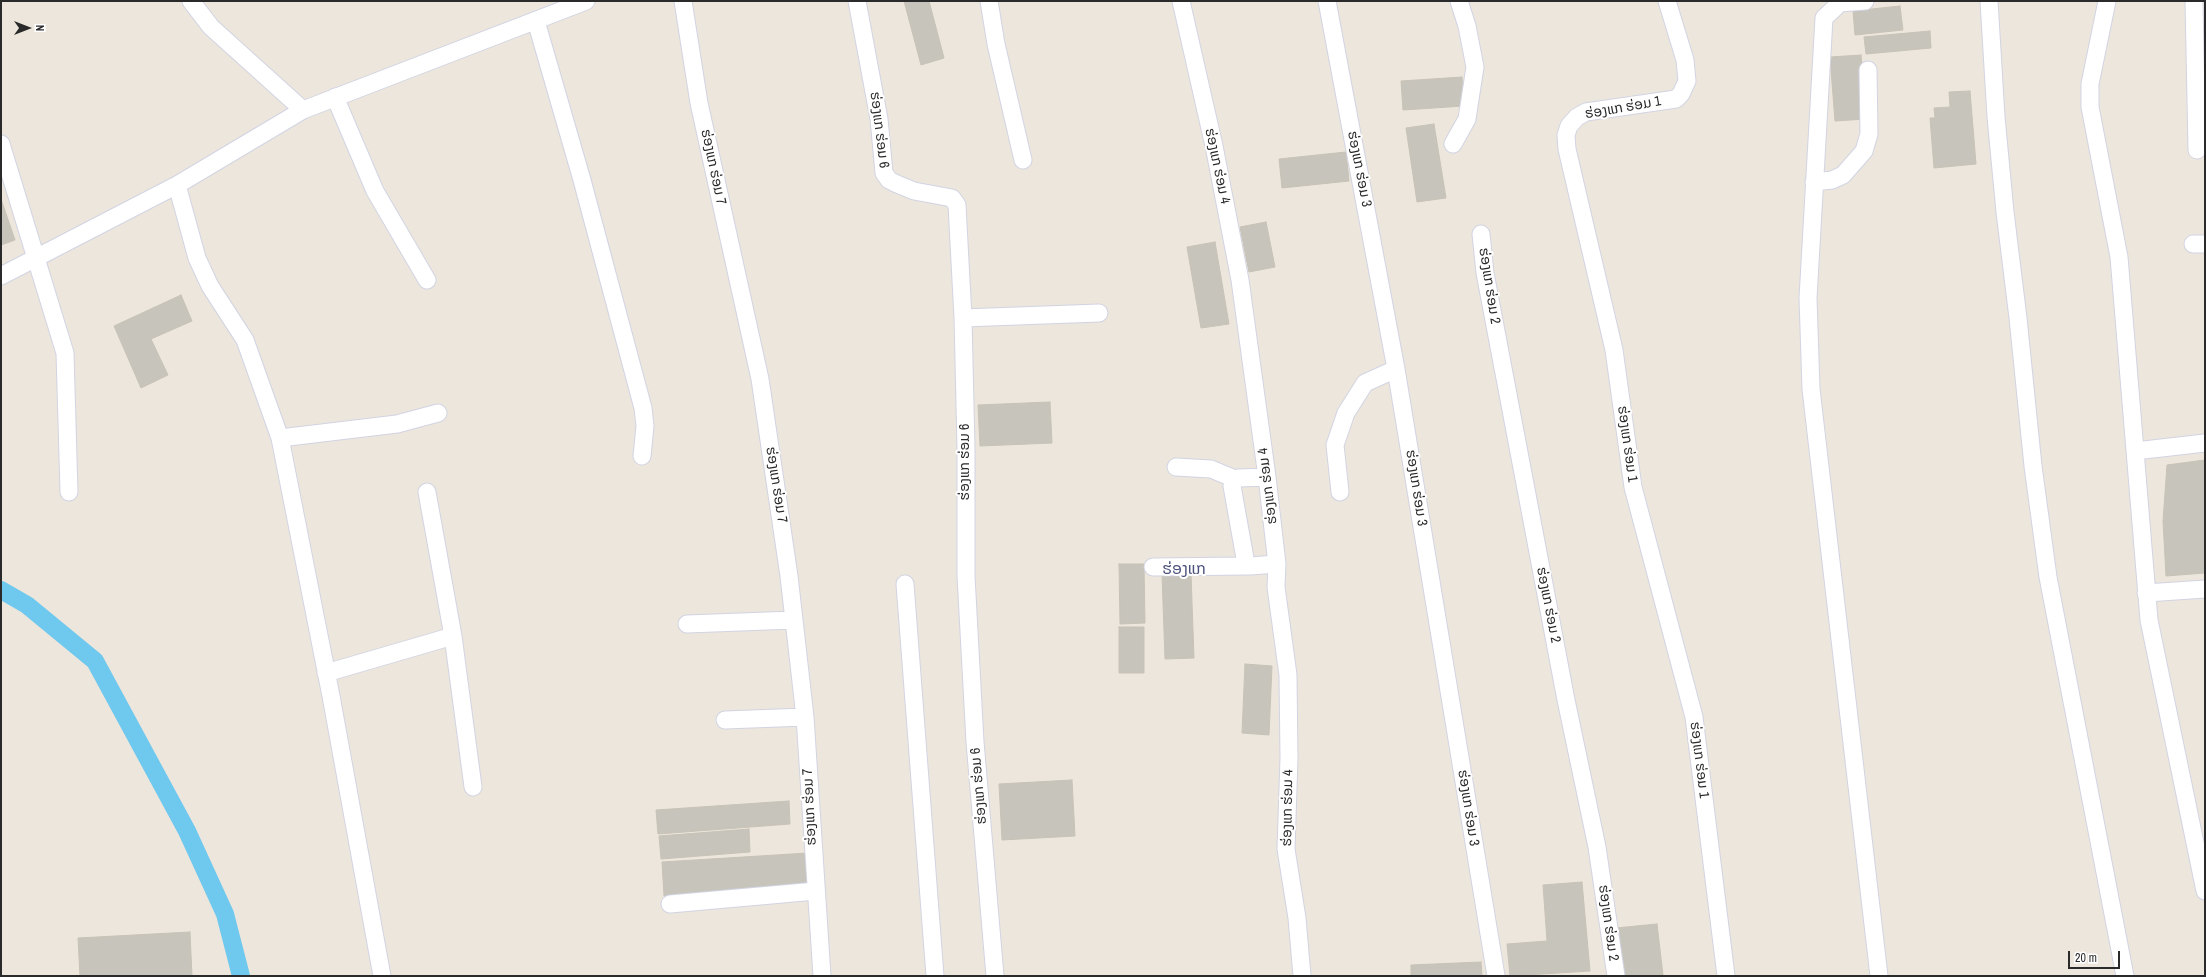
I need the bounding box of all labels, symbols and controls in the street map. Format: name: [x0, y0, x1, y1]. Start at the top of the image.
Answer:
north arrow: [8, 8, 48, 48]
text: N: [33, 25, 47, 31]
street label: ຮ່ອງແກ ຮ່ອມ 6: [866, 91, 892, 169]
street label: ຮ່ອງແກ ຮ່ອມ 1: [1584, 93, 1662, 123]
street label: ຮ່ອງແກ ຮ່ອມ 4: [1201, 127, 1233, 205]
street label: ຮ່ອງແກ ຮ່ອມ 7: [697, 128, 729, 206]
street label: ຮ່ອງແກ ຮ່ອມ 3: [1343, 130, 1375, 208]
street label: ຮ່ອງແກ ຮ່ອມ 2: [1475, 247, 1503, 325]
street label: ຮ່ອງແກ ຮ່ອມ 1: [1613, 405, 1641, 483]
street label: ຮ່ອງແກ ຮ່ອມ 6: [957, 424, 973, 500]
street label: ຮ່ອງແກ ຮ່ອມ 7: [762, 446, 790, 524]
street label: ຮ່ອງແກ ຮ່ອມ 4: [1255, 447, 1281, 525]
street label: ຮ່ອງແກ ຮ່ອມ 3: [1402, 449, 1430, 527]
district label: ຮ່ອງແກ: [1162, 560, 1206, 580]
street label: ຮ່ອງແກ ຮ່ອມ 2: [1532, 566, 1564, 644]
street label: ຮ່ອງແກ ຮ່ອມ 1: [1686, 721, 1712, 799]
street label: ຮ່ອງແກ ຮ່ອມ 6: [967, 747, 991, 825]
street label: ຮ່ອງແກ ຮ່ອມ 7: [800, 768, 820, 846]
street label: ຮ່ອງແກ ຮ່ອມ 4: [1279, 769, 1297, 847]
street label: ຮ່ອງແກ ຮ່ອມ 3: [1454, 769, 1482, 847]
street label: ຮ່ອງແກ ຮ່ອມ 2: [1594, 884, 1622, 962]
scale bar: [2070, 943, 2122, 969]
text: 20 m: [2075, 950, 2097, 966]

